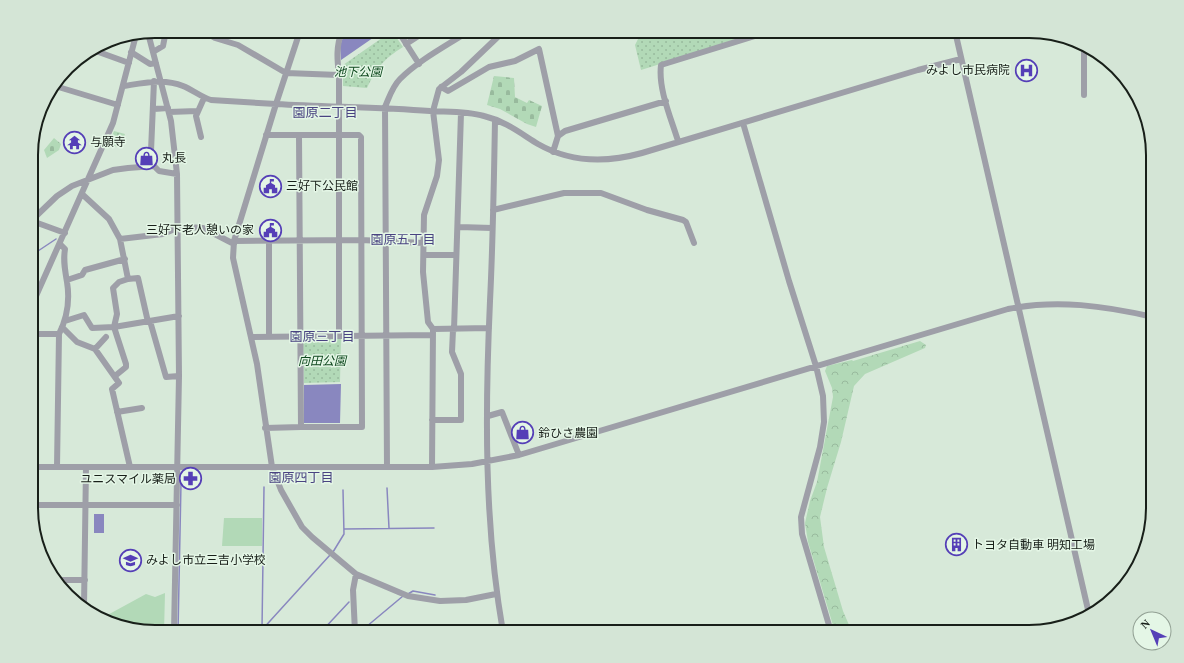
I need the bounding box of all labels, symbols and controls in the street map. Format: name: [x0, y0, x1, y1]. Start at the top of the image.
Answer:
hospital icon: みよし市民病院: [1013, 57, 1039, 83]
place label: みよし市民病院: [926, 63, 1010, 77]
park label: 池下公園: [334, 65, 384, 79]
district label: 園原二丁目: [292, 105, 358, 120]
temple icon: 与願寺: [61, 129, 87, 155]
place label: 与願寺: [90, 135, 126, 149]
shop icon: 丸長: [134, 145, 160, 171]
place label: 丸長: [162, 151, 186, 165]
public building icon: 三好下公民館: [257, 173, 283, 199]
place label: 三好下公民館: [286, 179, 358, 193]
public building icon: 三好下老人憩いの家: [257, 217, 283, 243]
place label: 三好下老人憩いの家: [146, 223, 254, 237]
district label: 園原五丁目: [370, 232, 436, 247]
district label: 園原三丁目: [289, 329, 355, 344]
park label: 向田公園: [298, 354, 348, 368]
shop icon: 鈴ひさ農園: [510, 420, 536, 446]
place label: 鈴ひさ農園: [538, 426, 598, 440]
pharmacy icon: ユニスマイル薬局: [178, 466, 204, 492]
district label: 園原四丁目: [268, 470, 334, 485]
place label: ユニスマイル薬局: [80, 472, 176, 486]
building icon: トヨタ自動車 明知工場: [943, 532, 969, 558]
place label: トヨタ自動車 明知工場: [972, 538, 1095, 552]
school or university icon: みよし市立三吉小学校: [117, 547, 143, 573]
place label: みよし市立三吉小学校: [146, 553, 266, 567]
north arrow: [1132, 611, 1172, 651]
text: N: [1138, 617, 1152, 631]

